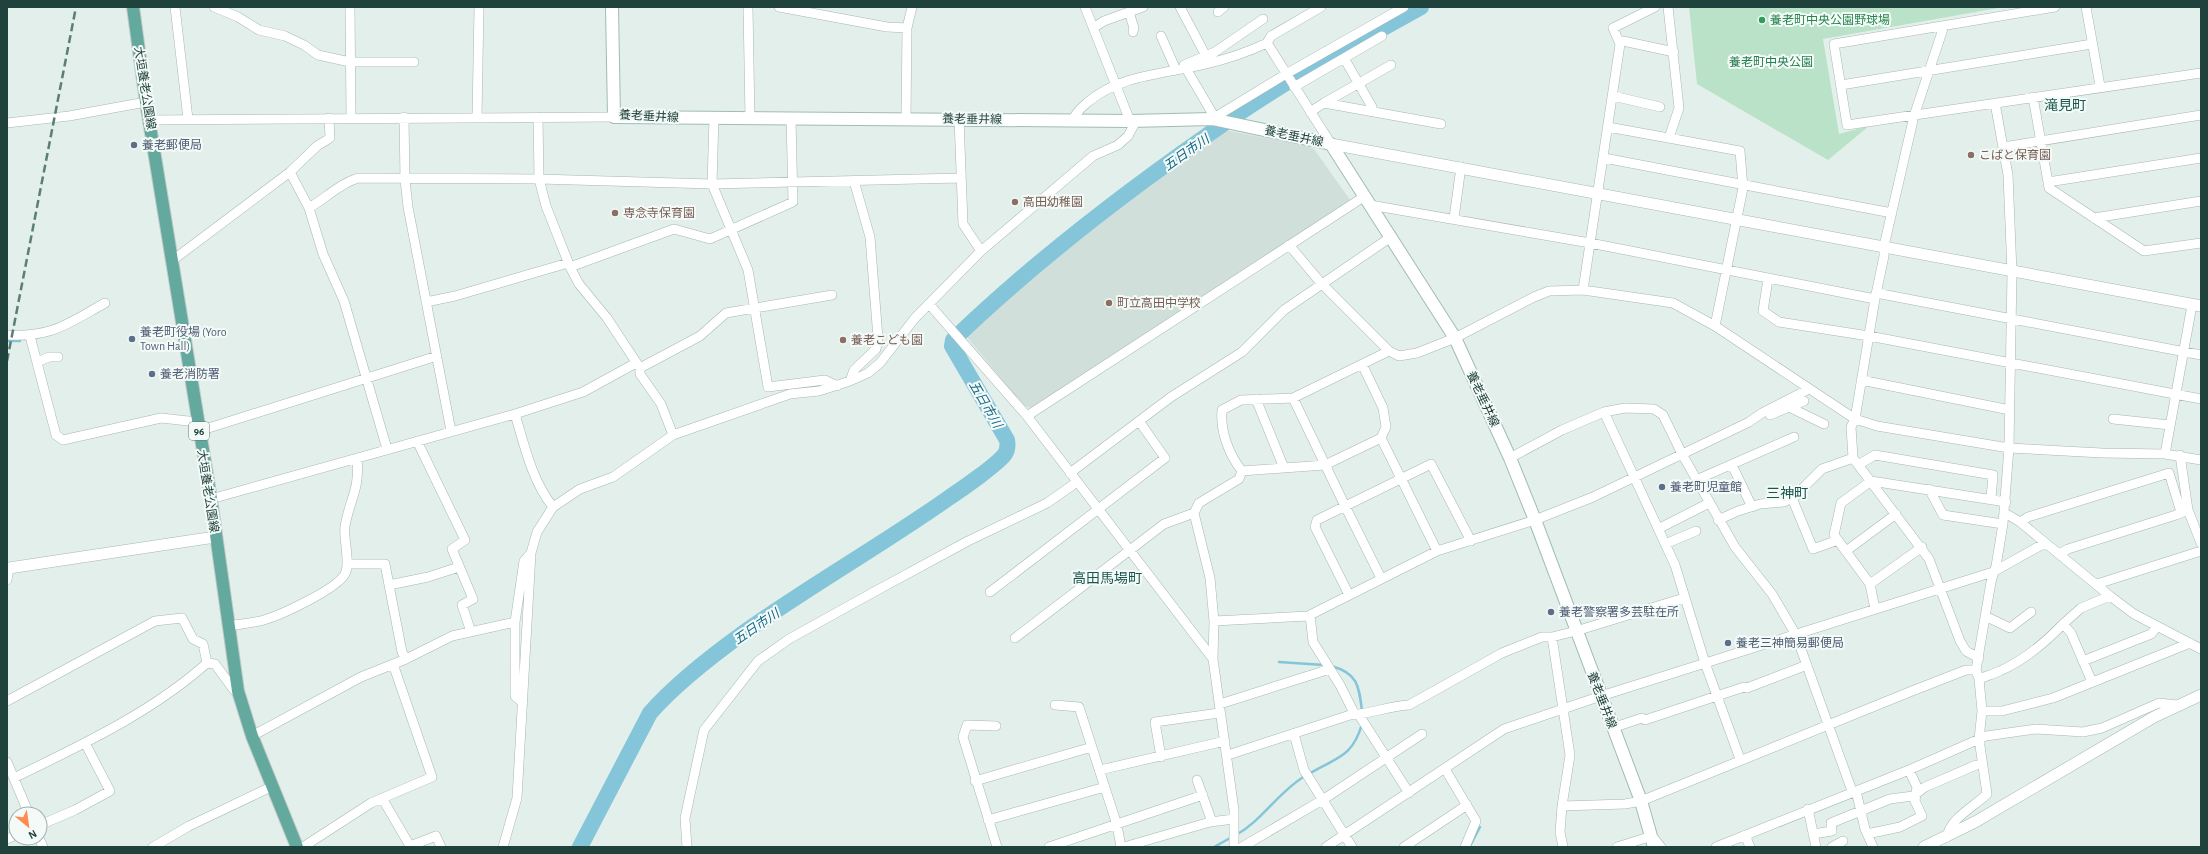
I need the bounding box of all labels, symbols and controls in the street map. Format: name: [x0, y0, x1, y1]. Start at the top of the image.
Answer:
place label: 養老町中央公園野球場: [1770, 13, 1890, 26]
marker: 養老町中央公園野球場: [1757, 15, 1767, 25]
street label: 大垣養老公園線: [133, 45, 158, 130]
park label: 養老町中央公園: [1729, 55, 1813, 68]
district label: 滝見町: [2044, 98, 2086, 113]
street label: 養老垂井線: [619, 107, 679, 124]
street label: 養老垂井線: [942, 111, 1002, 126]
street label: 養老垂井線: [1263, 123, 1325, 148]
water label: 五日市川: [1161, 131, 1214, 173]
place label: 養老郵便局: [142, 138, 202, 151]
marker: 養老郵便局: [129, 140, 139, 150]
place label: こばと保育園: [1979, 148, 2051, 161]
marker: こばと保育園: [1966, 150, 1976, 160]
place label: 高田幼稚園: [1023, 195, 1083, 208]
marker: 高田幼稚園: [1010, 197, 1020, 207]
place label: 専念寺保育園: [623, 206, 695, 219]
marker: 専念寺保育園: [610, 208, 620, 218]
place label: 町立高田中学校: [1117, 296, 1201, 309]
marker: 町立高田中学校: [1104, 298, 1114, 308]
place label: 養老町役場 (Yoro Town Hall): [140, 325, 227, 352]
place label: 養老こども園: [851, 333, 923, 346]
marker: 養老町役場 (Yoro Town Hall): [127, 334, 137, 344]
marker: 養老こども園: [838, 335, 848, 345]
place label: 養老消防署: [160, 367, 220, 380]
marker: 養老消防署: [147, 369, 157, 379]
street label: 養老垂井線: [1465, 369, 1502, 429]
water label: 五日市川: [966, 378, 1005, 432]
road number: 96: [189, 422, 209, 440]
street label: 大垣養老公園線: [196, 448, 221, 533]
place label: 養老町児童館: [1670, 480, 1742, 493]
marker: 養老町児童館: [1657, 482, 1667, 492]
district label: 三神町: [1766, 486, 1808, 501]
district label: 高田馬場町: [1072, 571, 1142, 586]
water label: 五日市川: [731, 605, 784, 647]
place label: 養老警察署多芸駐在所: [1559, 605, 1679, 618]
marker: 養老警察署多芸駐在所: [1546, 607, 1556, 617]
place label: 養老三神簡易郵便局: [1736, 636, 1844, 649]
marker: 養老三神簡易郵便局: [1723, 638, 1733, 648]
street label: 養老垂井線: [1586, 669, 1619, 730]
north arrow: [8, 806, 48, 846]
text: N: [27, 828, 39, 841]

